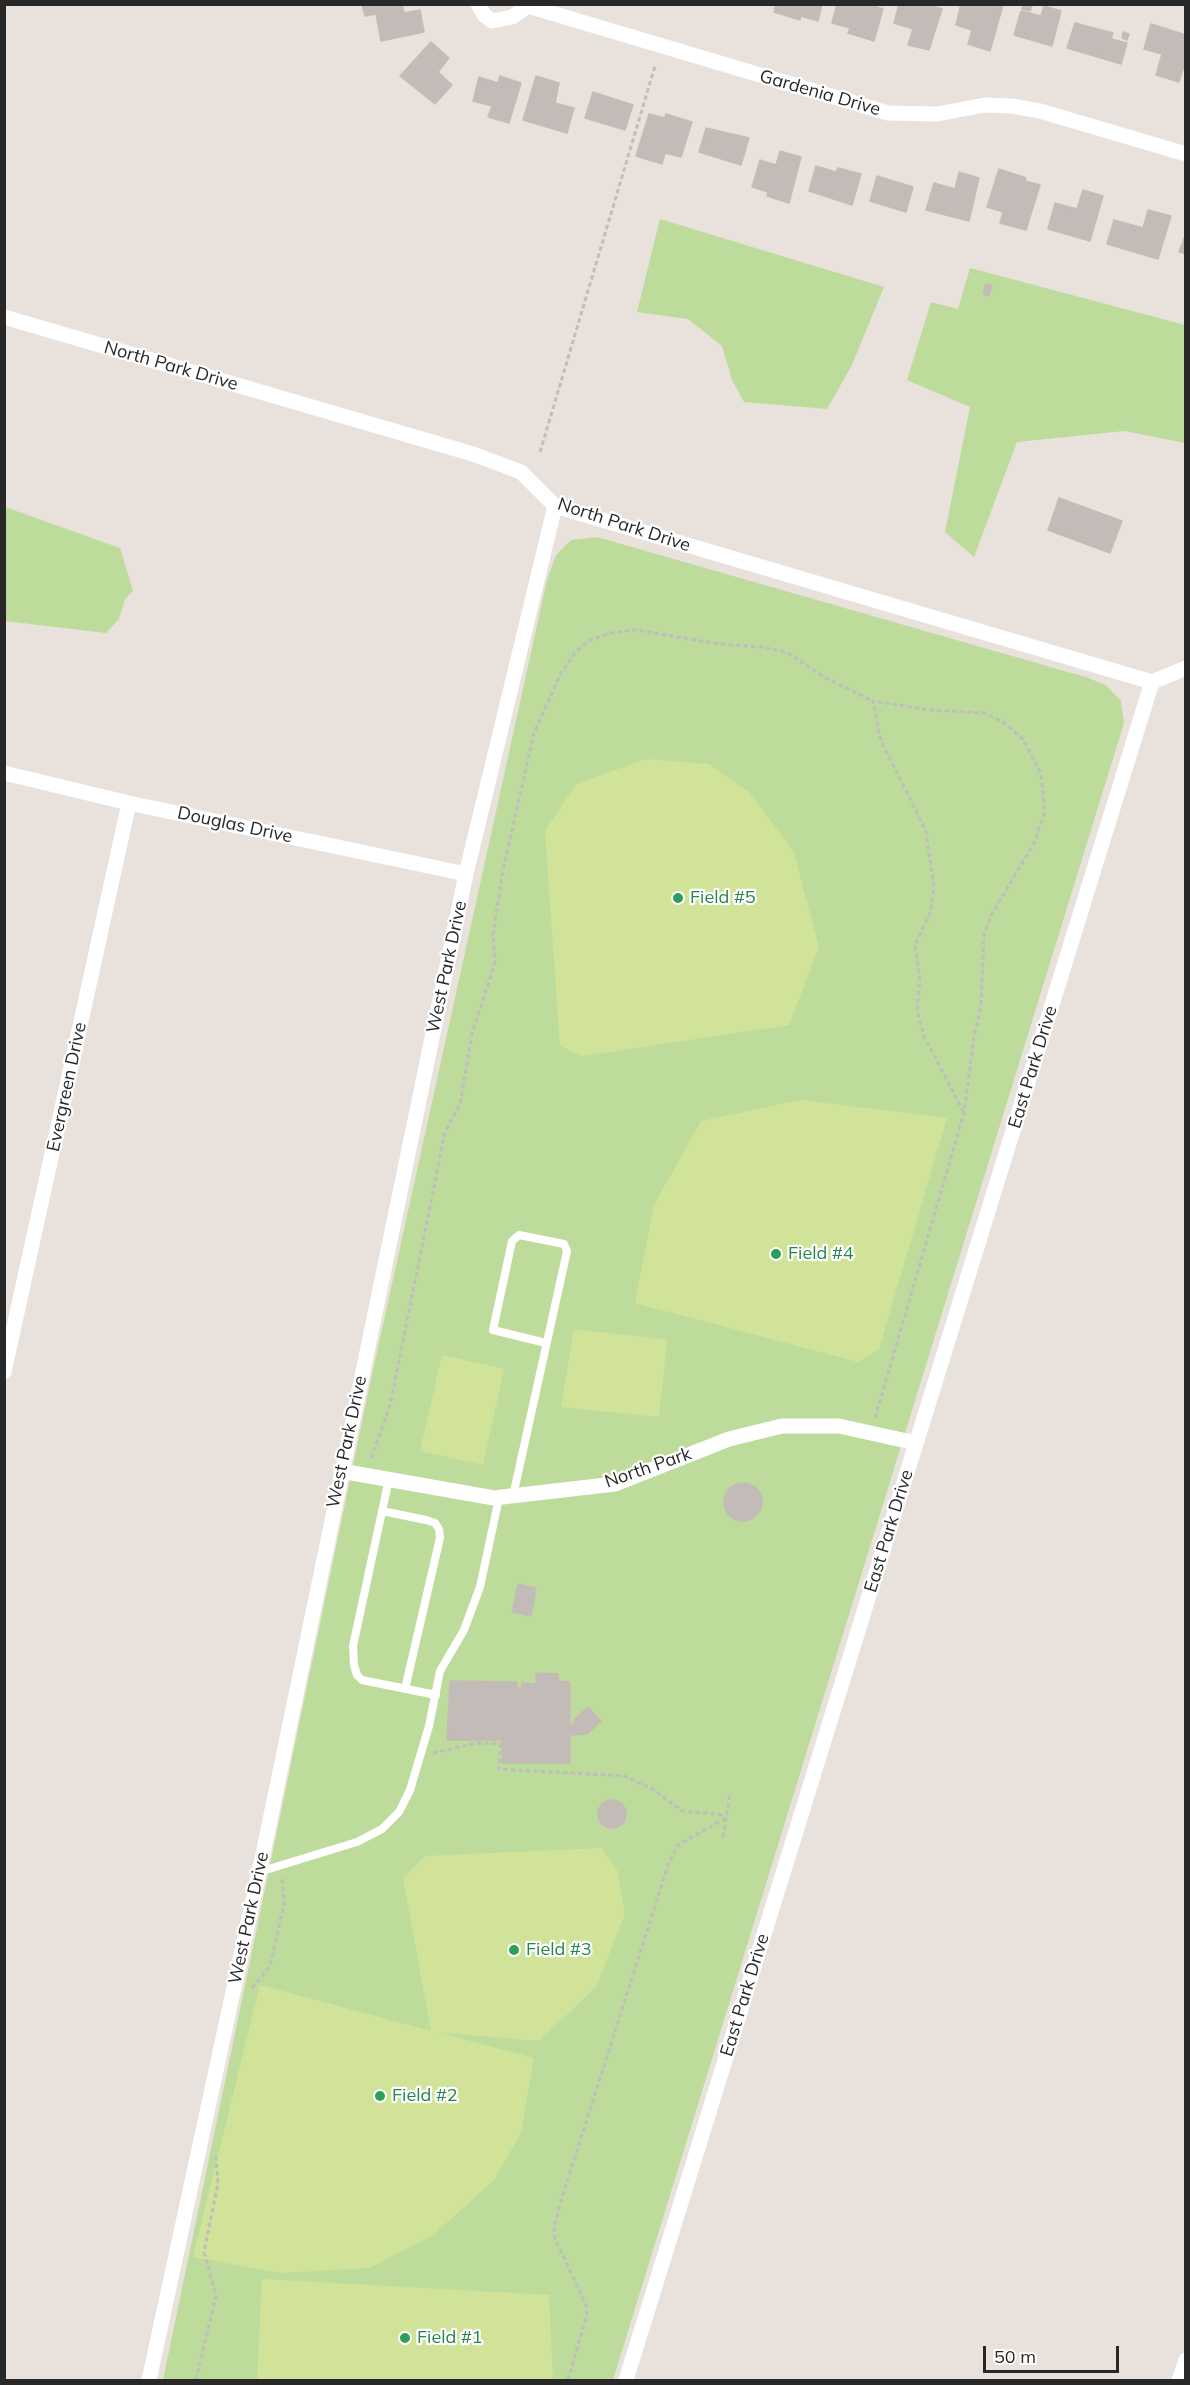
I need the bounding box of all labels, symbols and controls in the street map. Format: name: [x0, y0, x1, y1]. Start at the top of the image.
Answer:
street label: Gardenia Drive: [757, 65, 883, 121]
street label: North Park Drive: [102, 337, 240, 395]
street label: North Park Drive: [555, 493, 693, 557]
street label: Douglas Drive: [175, 802, 295, 848]
place label: Field #5: [690, 887, 756, 909]
marker: Field #5: [671, 891, 685, 905]
street label: West Park Drive: [422, 899, 472, 1035]
street label: East Park Drive: [1004, 1003, 1062, 1131]
street label: Evergreen Drive: [43, 1020, 91, 1154]
place label: Field #4: [788, 1243, 854, 1265]
marker: Field #4: [769, 1247, 783, 1261]
street label: West Park Drive: [322, 1374, 372, 1510]
street label: North Park: [602, 1443, 694, 1493]
street label: East Park Drive: [860, 1467, 918, 1595]
street label: West Park Drive: [224, 1850, 274, 1986]
street label: East Park Drive: [716, 1931, 774, 2059]
place label: Field #3: [526, 1939, 592, 1961]
marker: Field #3: [507, 1943, 521, 1957]
place label: Field #2: [392, 2085, 458, 2107]
marker: Field #2: [373, 2089, 387, 2103]
place label: Field #1: [417, 2327, 483, 2349]
marker: Field #1: [398, 2331, 412, 2345]
scale bar: [986, 2334, 1122, 2372]
text: 50 m: [994, 2345, 1036, 2368]

